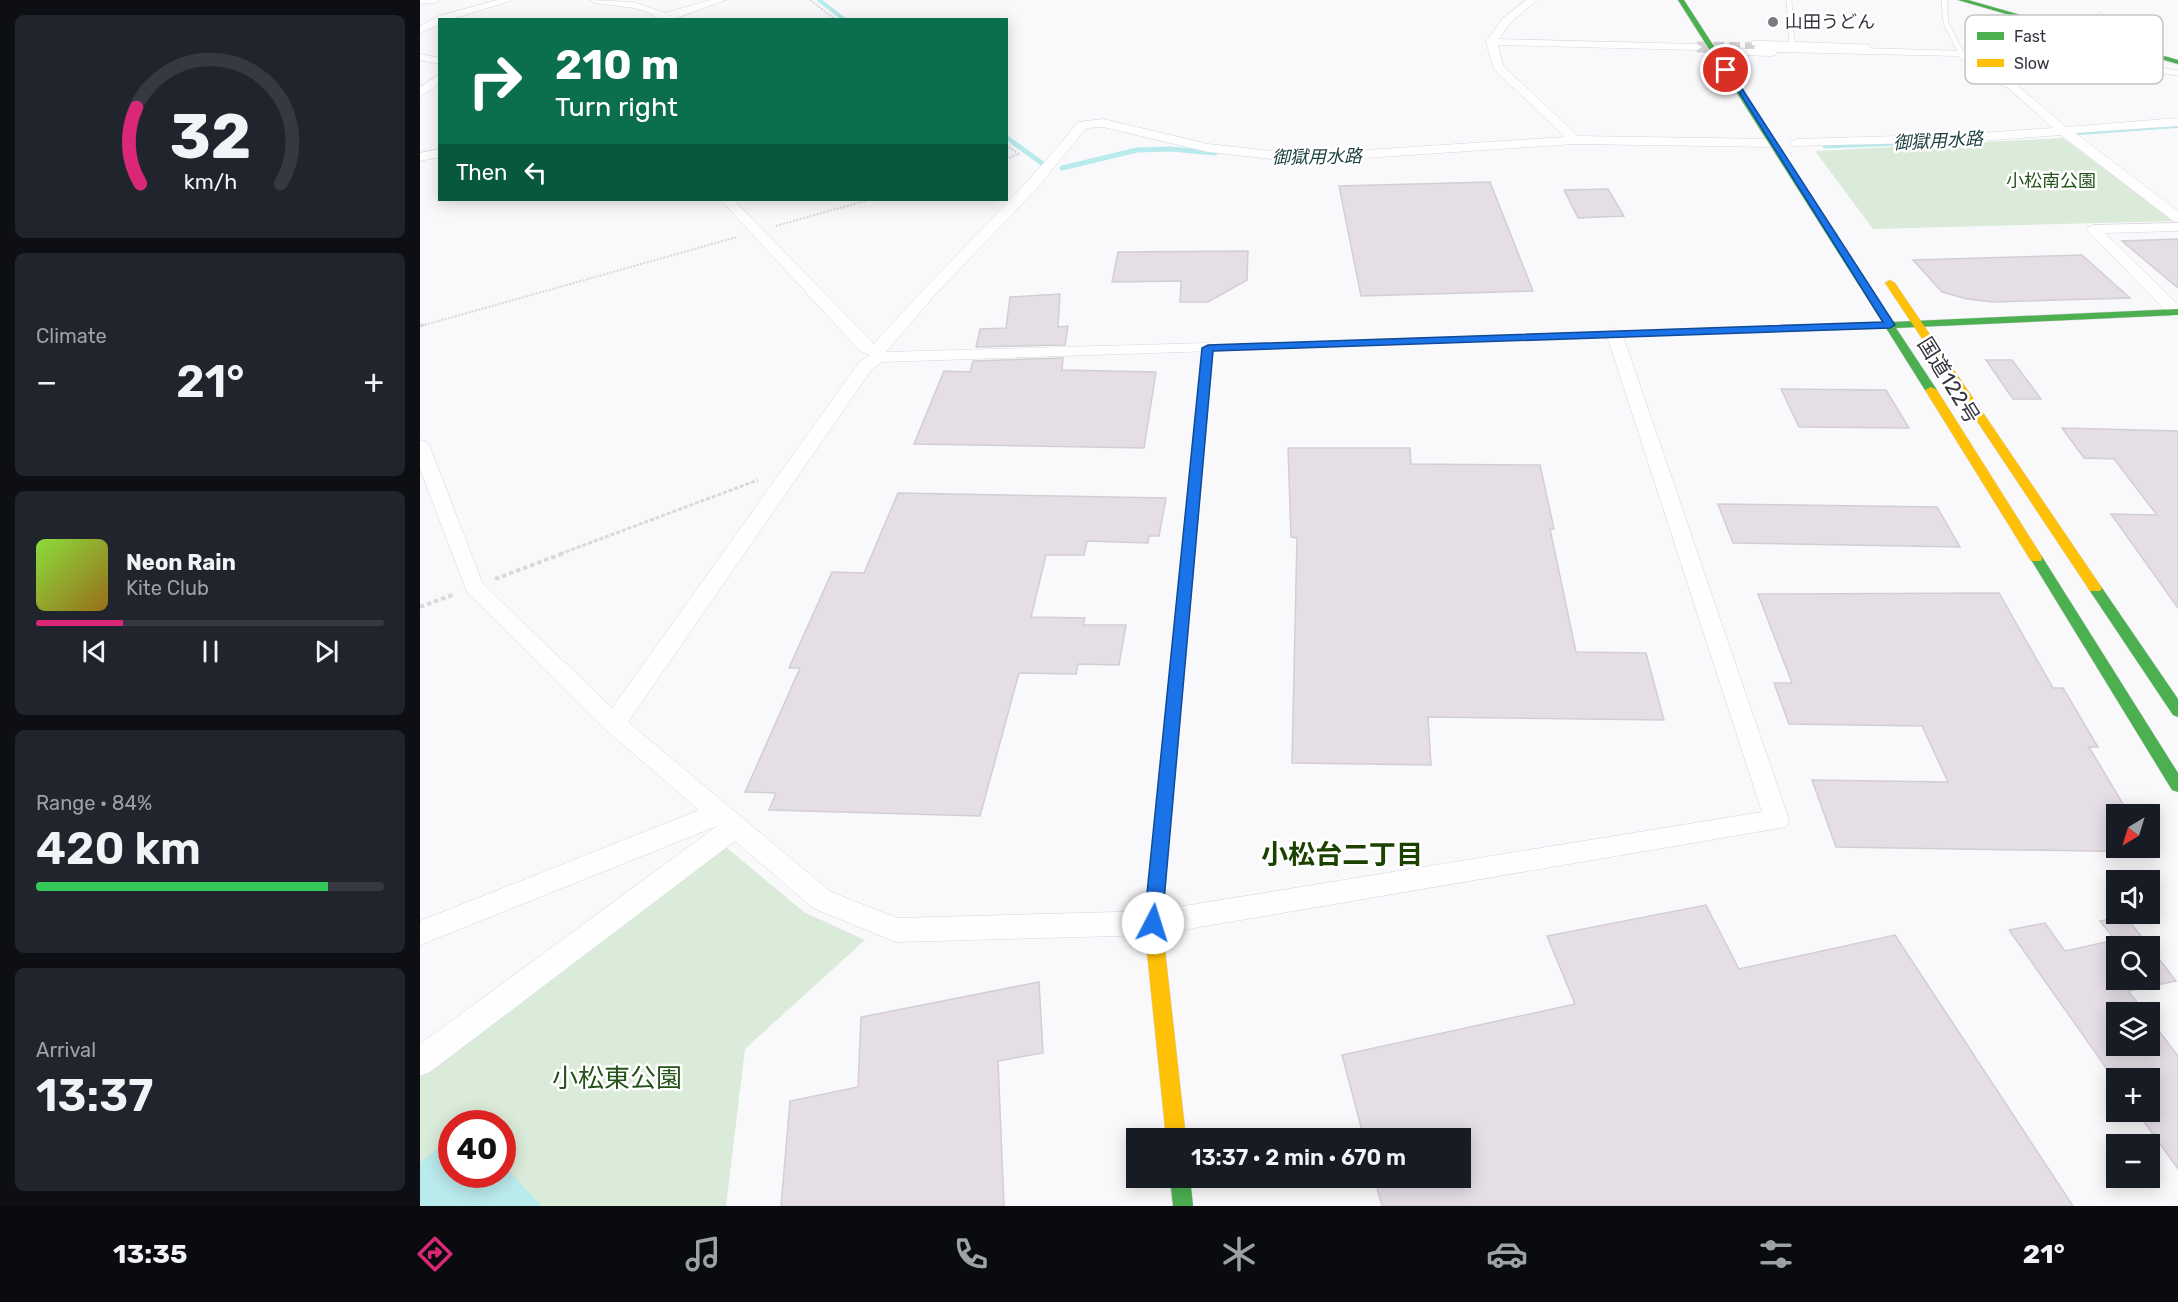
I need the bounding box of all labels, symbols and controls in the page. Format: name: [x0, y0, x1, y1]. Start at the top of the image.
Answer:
place label: 山田うどん: [1785, 11, 1875, 33]
marker: 山田うどん: [1766, 15, 1780, 29]
legend: [1965, 15, 2163, 84]
text: Fast: [2014, 27, 2046, 46]
text: 210 m: [555, 40, 679, 90]
icon: right: [456, 42, 534, 120]
pin: [1700, 44, 1751, 95]
icon: arrive: [1709, 53, 1742, 86]
text: Slow: [2014, 54, 2050, 73]
text: Turn right: [555, 91, 678, 123]
text: 32: [169, 100, 251, 174]
water label: 御獄用水路: [1892, 128, 1986, 154]
water label: 御獄用水路: [1272, 145, 1364, 169]
icon: left: [519, 156, 552, 189]
text: Then: [456, 159, 507, 186]
text: km/h: [183, 169, 237, 194]
park label: 小松南公園: [2006, 170, 2096, 192]
text: Climate: [36, 324, 107, 348]
street label: 国道122号: [1913, 332, 1985, 428]
text: 21°: [176, 355, 245, 408]
text: −: [36, 362, 57, 401]
text: +: [363, 362, 384, 401]
text: Neon Rain: [126, 549, 236, 576]
text: Kite Club: [126, 576, 209, 600]
icon: previous: [78, 635, 111, 668]
icon: pause: [194, 635, 227, 668]
icon: next: [310, 635, 343, 668]
text: Range · 84%: [36, 791, 152, 815]
north arrow: [2106, 804, 2160, 858]
map controls: [2106, 804, 2160, 1188]
text: 420 km: [36, 822, 201, 875]
district label: 小松台二丁目: [1261, 839, 1423, 871]
button: sound: [2106, 870, 2160, 924]
position arrow: [1121, 891, 1185, 955]
button: search: [2106, 936, 2160, 990]
button: layers: [2106, 1002, 2160, 1056]
text: Arrival: [36, 1038, 96, 1062]
park label: 小松東公園: [552, 1063, 682, 1094]
button: +: [2106, 1068, 2160, 1122]
text: 13:37: [36, 1069, 153, 1122]
speed limit sign: 40: [438, 1110, 516, 1188]
button: −: [2106, 1134, 2160, 1188]
text: 13:37 · 2 min · 670 m: [1191, 1144, 1406, 1171]
icon: directions: [414, 1233, 456, 1275]
icon: music: [682, 1233, 724, 1275]
icon: phone: [950, 1233, 992, 1275]
icon: climate: [1218, 1233, 1260, 1275]
icon: car: [1486, 1233, 1528, 1275]
icon: filters: [1755, 1233, 1797, 1275]
text: 13:35: [113, 1238, 187, 1270]
text: 21°: [2023, 1238, 2065, 1270]

